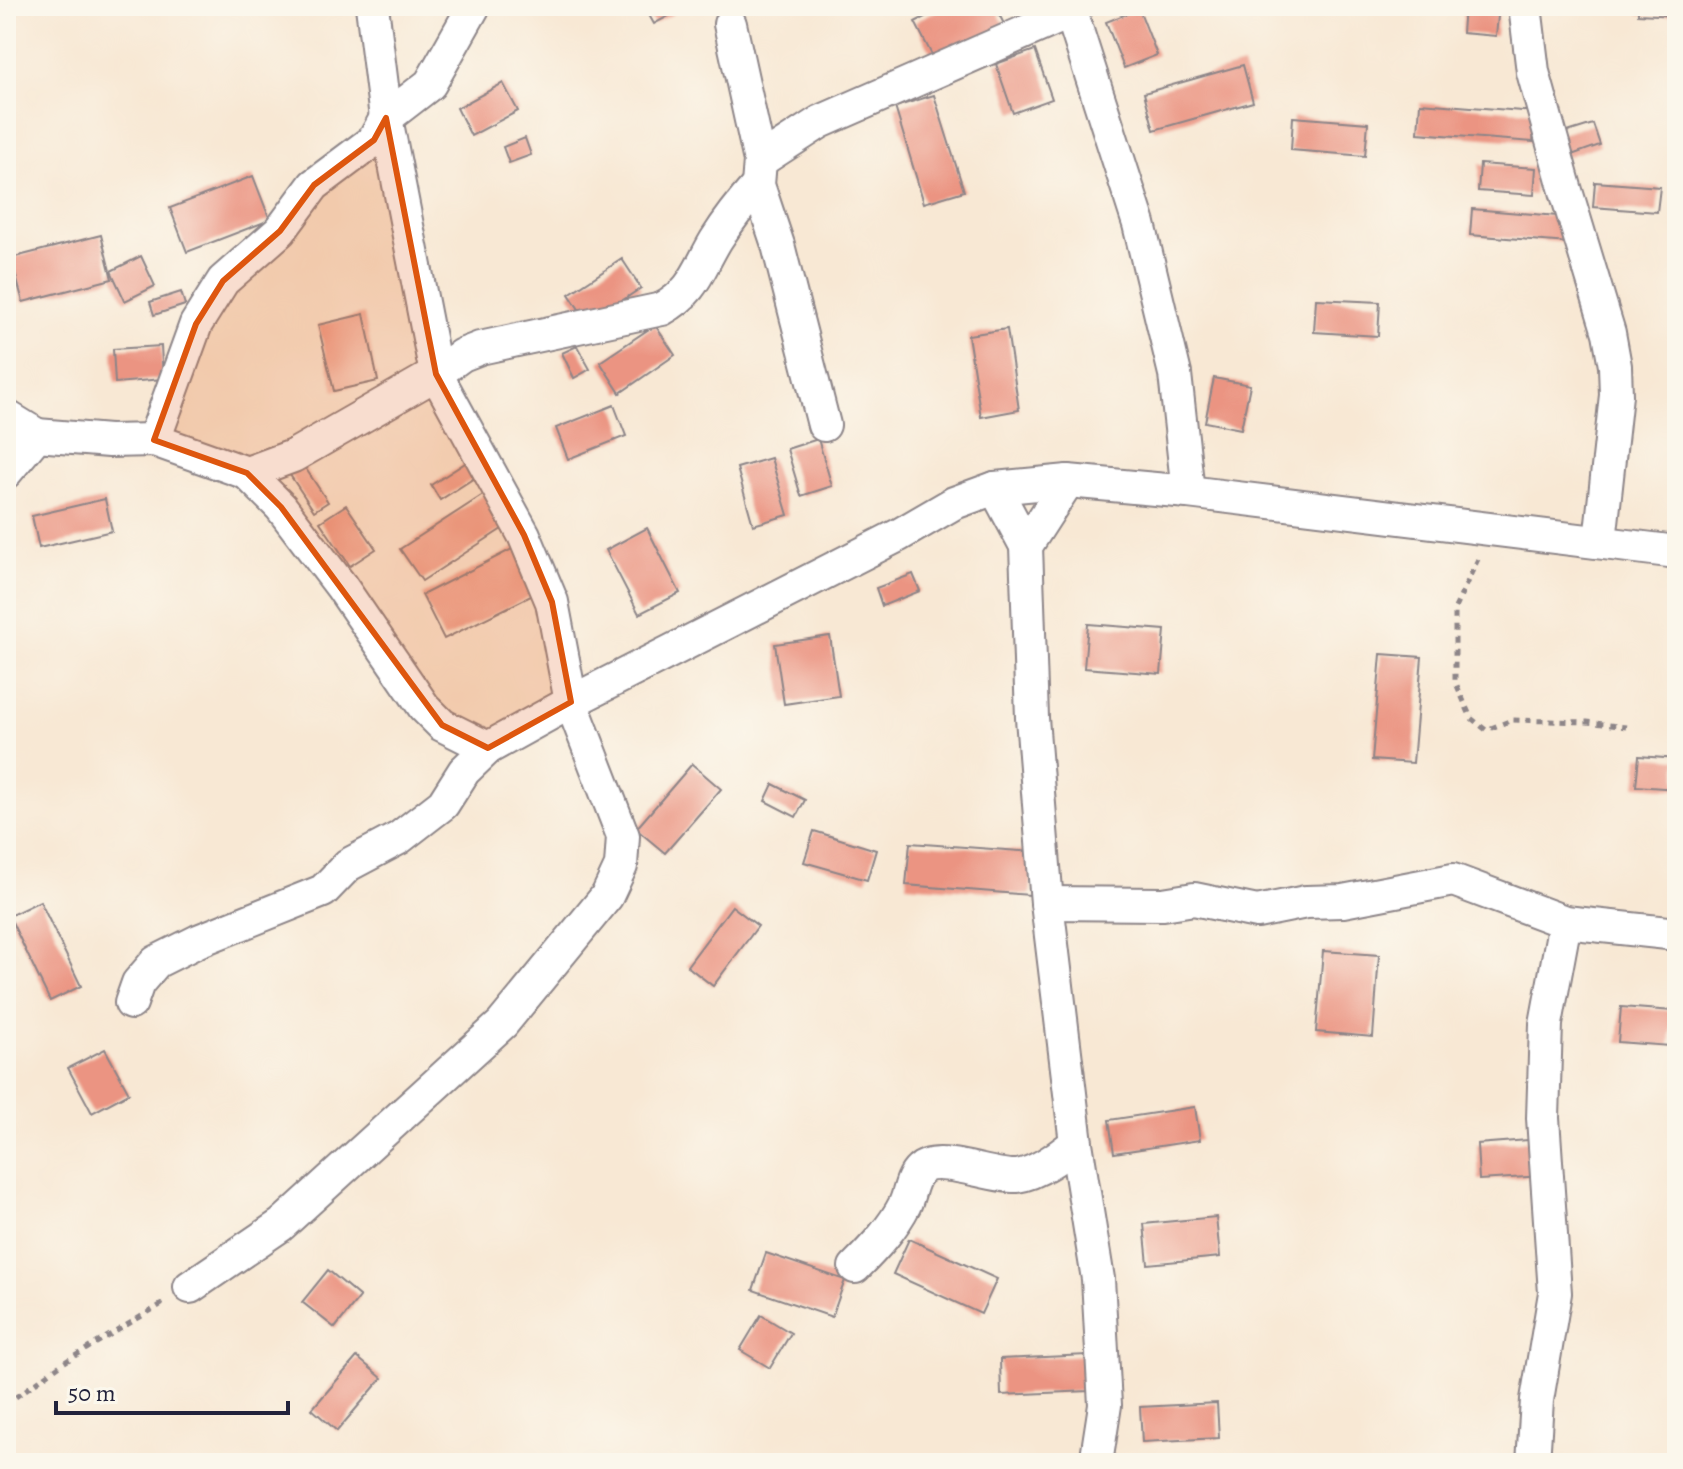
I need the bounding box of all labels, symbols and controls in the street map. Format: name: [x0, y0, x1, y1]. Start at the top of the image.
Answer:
scale bar: [56, 1365, 288, 1415]
text: 50 m: [68, 1377, 116, 1409]

